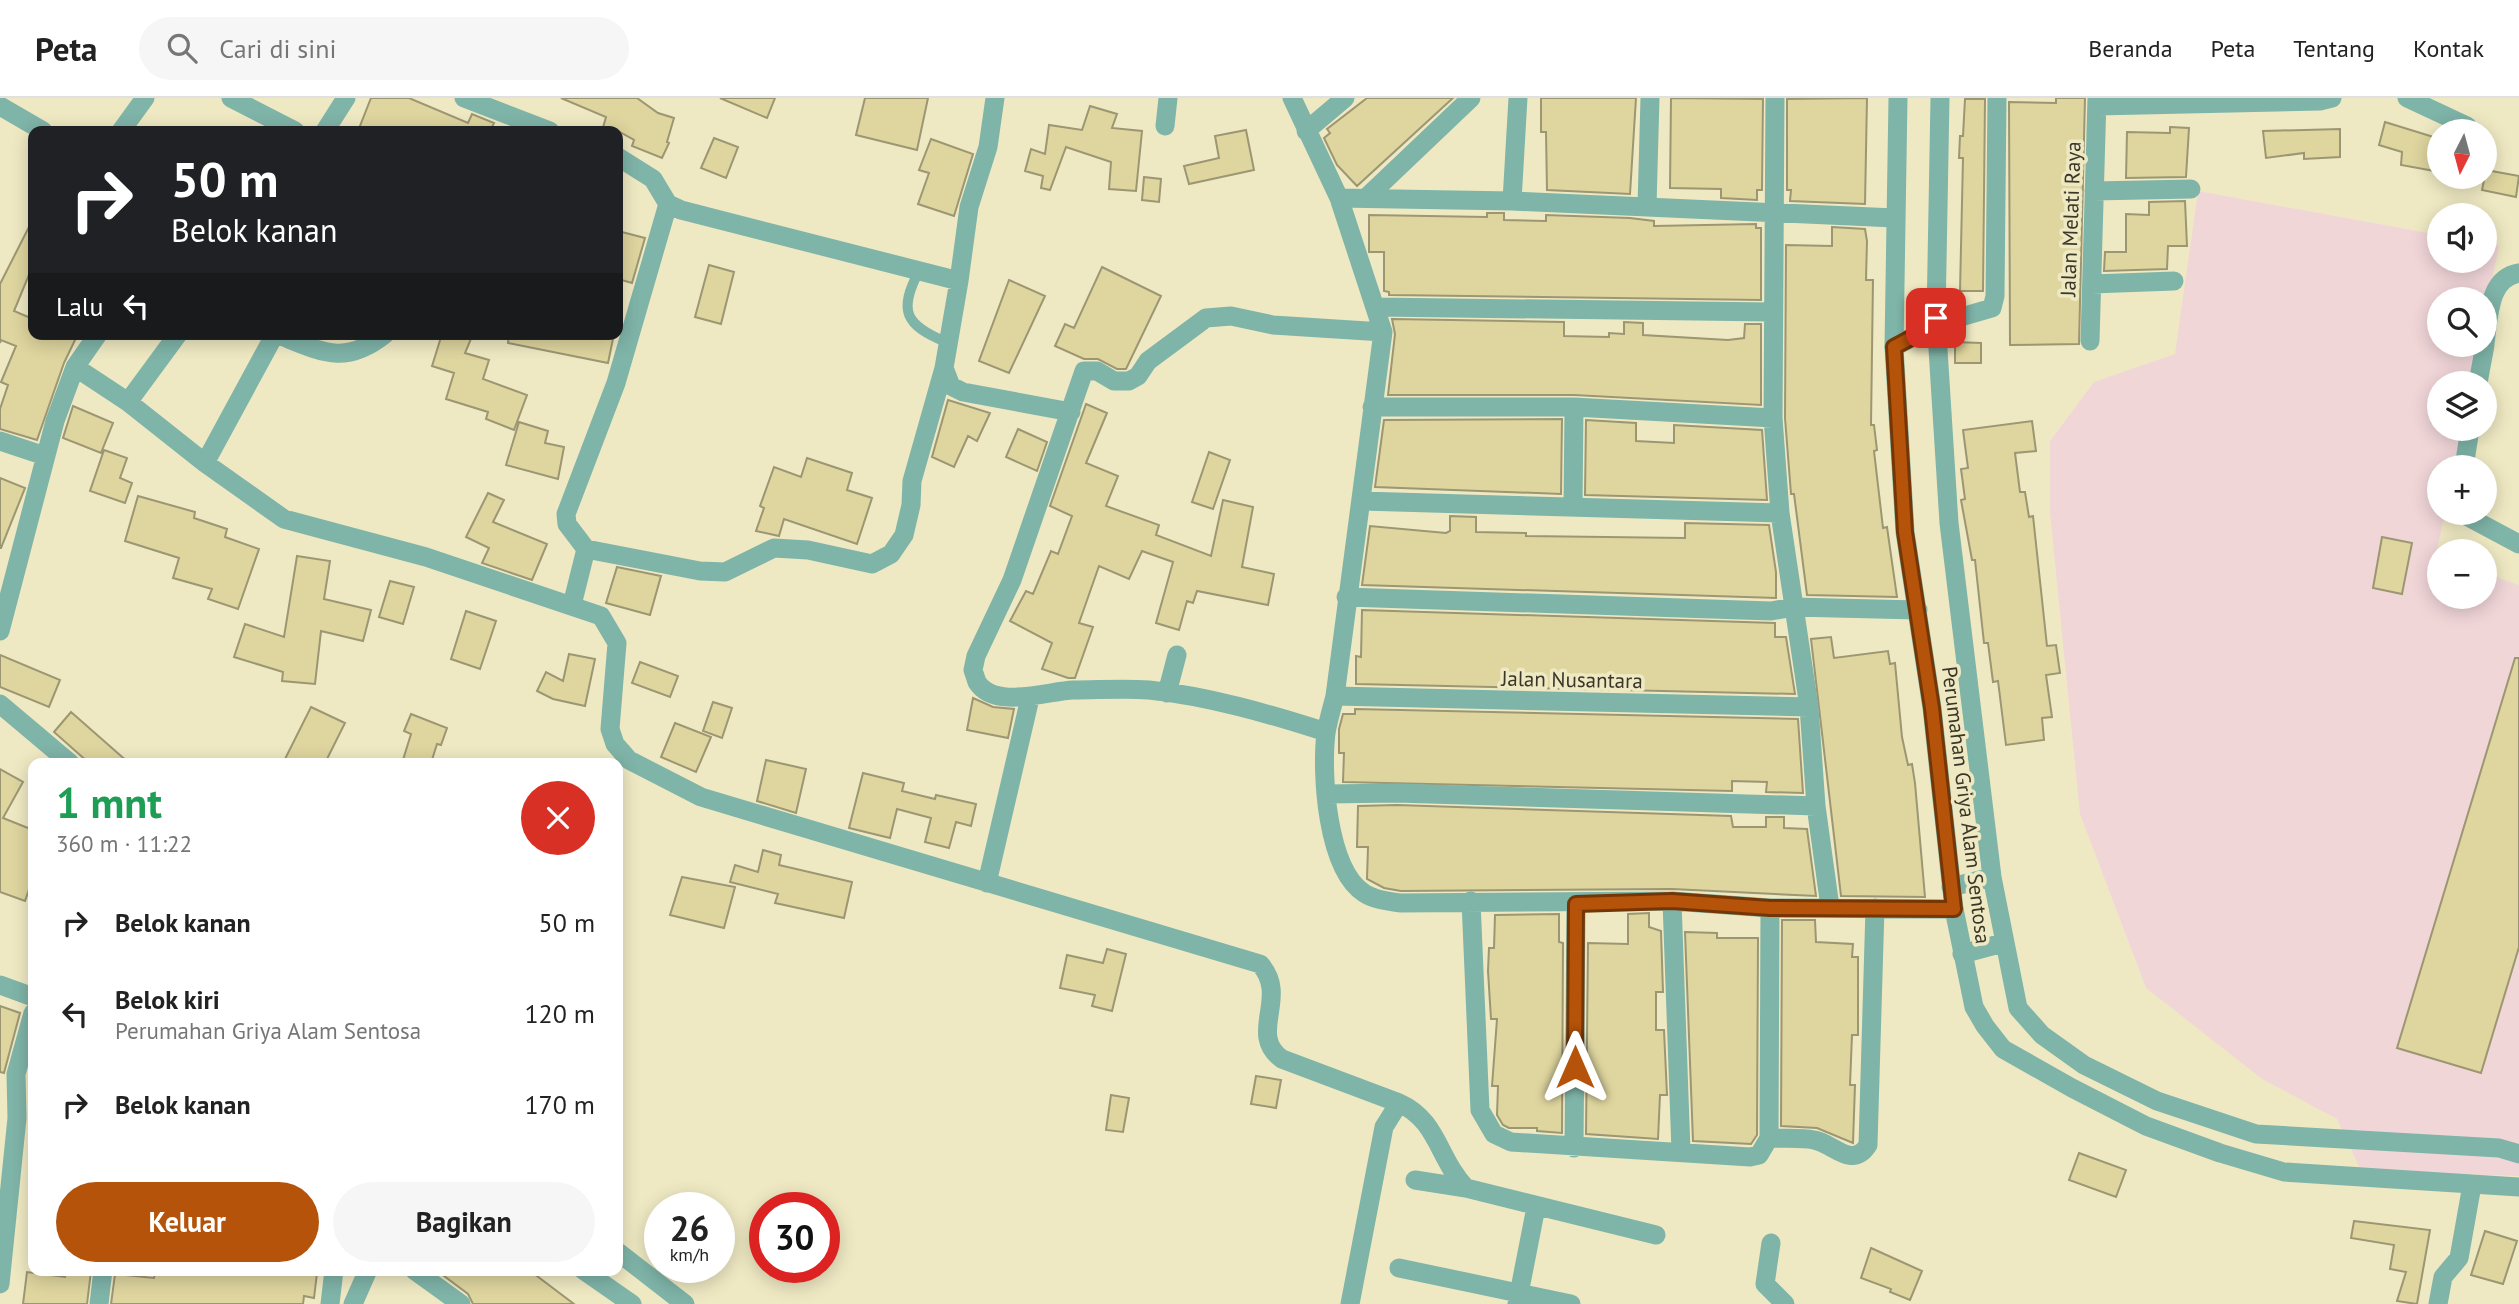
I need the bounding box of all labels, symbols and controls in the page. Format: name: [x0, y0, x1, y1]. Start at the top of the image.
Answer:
search box: [139, 17, 629, 80]
text: Peta: [35, 27, 97, 70]
icon: search: [163, 29, 201, 67]
text: Cari di sini: [219, 32, 336, 65]
text: Beranda: [2088, 33, 2173, 64]
text: Peta: [2211, 33, 2255, 64]
text: Tentang: [2293, 33, 2375, 64]
text: Kontak: [2413, 33, 2484, 64]
north arrow: [2427, 119, 2497, 189]
map controls: [2427, 119, 2497, 609]
street label: Jalan Melati Raya: [2054, 141, 2087, 298]
text: 50 m: [171, 147, 278, 211]
icon: right: [56, 154, 147, 245]
button: sound: [2427, 203, 2497, 273]
text: Belok kanan: [171, 209, 337, 251]
icon: left: [117, 287, 155, 325]
button: search: [2427, 287, 2497, 357]
pin: [1906, 288, 1966, 348]
text: Lalu: [56, 290, 103, 323]
icon: arrive: [1917, 299, 1955, 337]
button: layers: [2427, 371, 2497, 441]
button: +: [2427, 455, 2497, 525]
button: −: [2427, 539, 2497, 609]
street label: Jalan Nusantara: [1500, 665, 1643, 694]
street label: Perumahan Griya Alam Sentosa: [1936, 665, 1997, 945]
text: 1 mnt: [56, 775, 162, 830]
button: close: [521, 781, 595, 855]
text: 360 m · 11:22: [56, 829, 192, 858]
icon: right: [56, 904, 94, 942]
text: Belok kanan: [115, 906, 251, 939]
text: 50 m: [539, 906, 595, 939]
text: Belok kiri: [115, 983, 220, 1016]
icon: left: [56, 995, 94, 1033]
text: 120 m: [524, 997, 595, 1030]
text: Perumahan Griya Alam Sentosa: [115, 1016, 421, 1045]
position arrow: [1538, 1030, 1612, 1104]
icon: right: [56, 1086, 94, 1124]
text: Belok kanan: [115, 1088, 251, 1121]
text: 170 m: [524, 1088, 595, 1121]
button: Keluar: [56, 1182, 319, 1262]
button: Bagikan: [333, 1182, 595, 1262]
speed limit sign: 30: [749, 1192, 840, 1283]
text: 26: [670, 1205, 709, 1251]
text: km/h: [670, 1243, 709, 1266]

